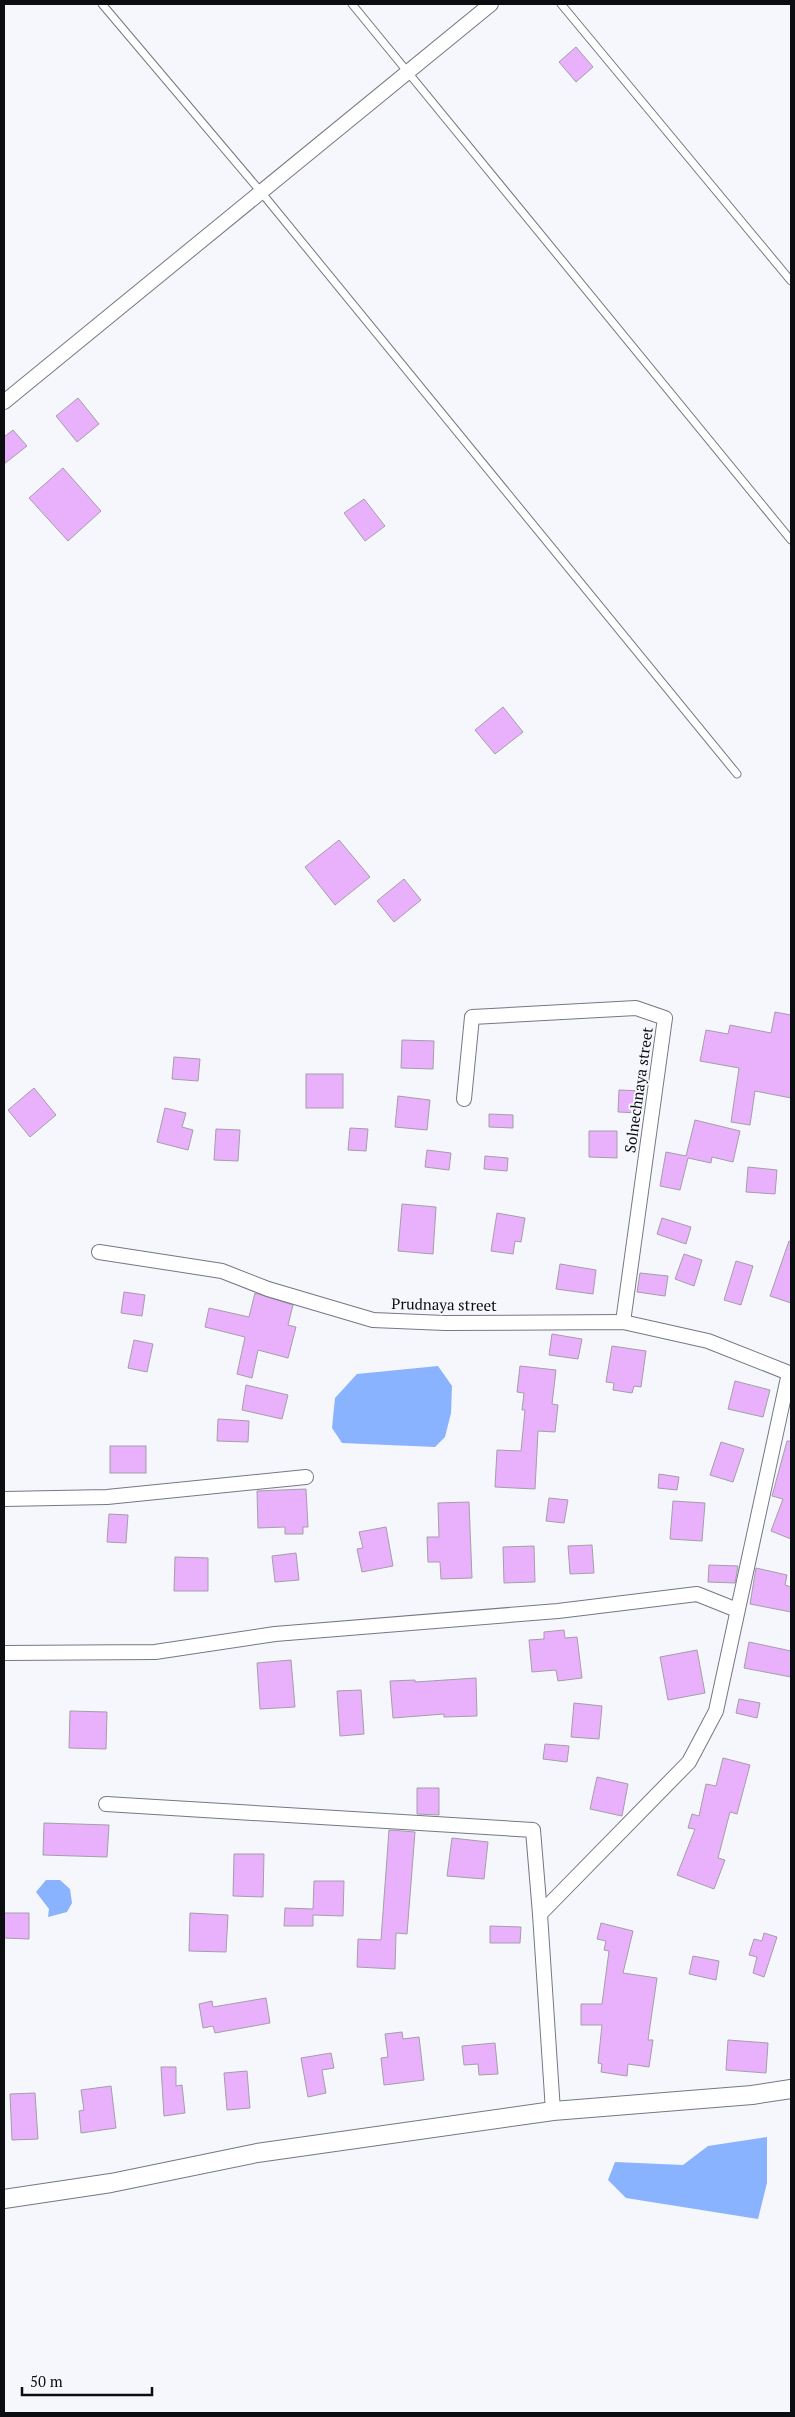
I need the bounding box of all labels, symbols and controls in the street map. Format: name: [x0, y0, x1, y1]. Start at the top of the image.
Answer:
street label: Solnechnaya street: [619, 1025, 657, 1154]
street label: Prudnaya street: [391, 1293, 497, 1315]
scale bar: [22, 2364, 152, 2396]
text: 50 m: [30, 2371, 63, 2391]

